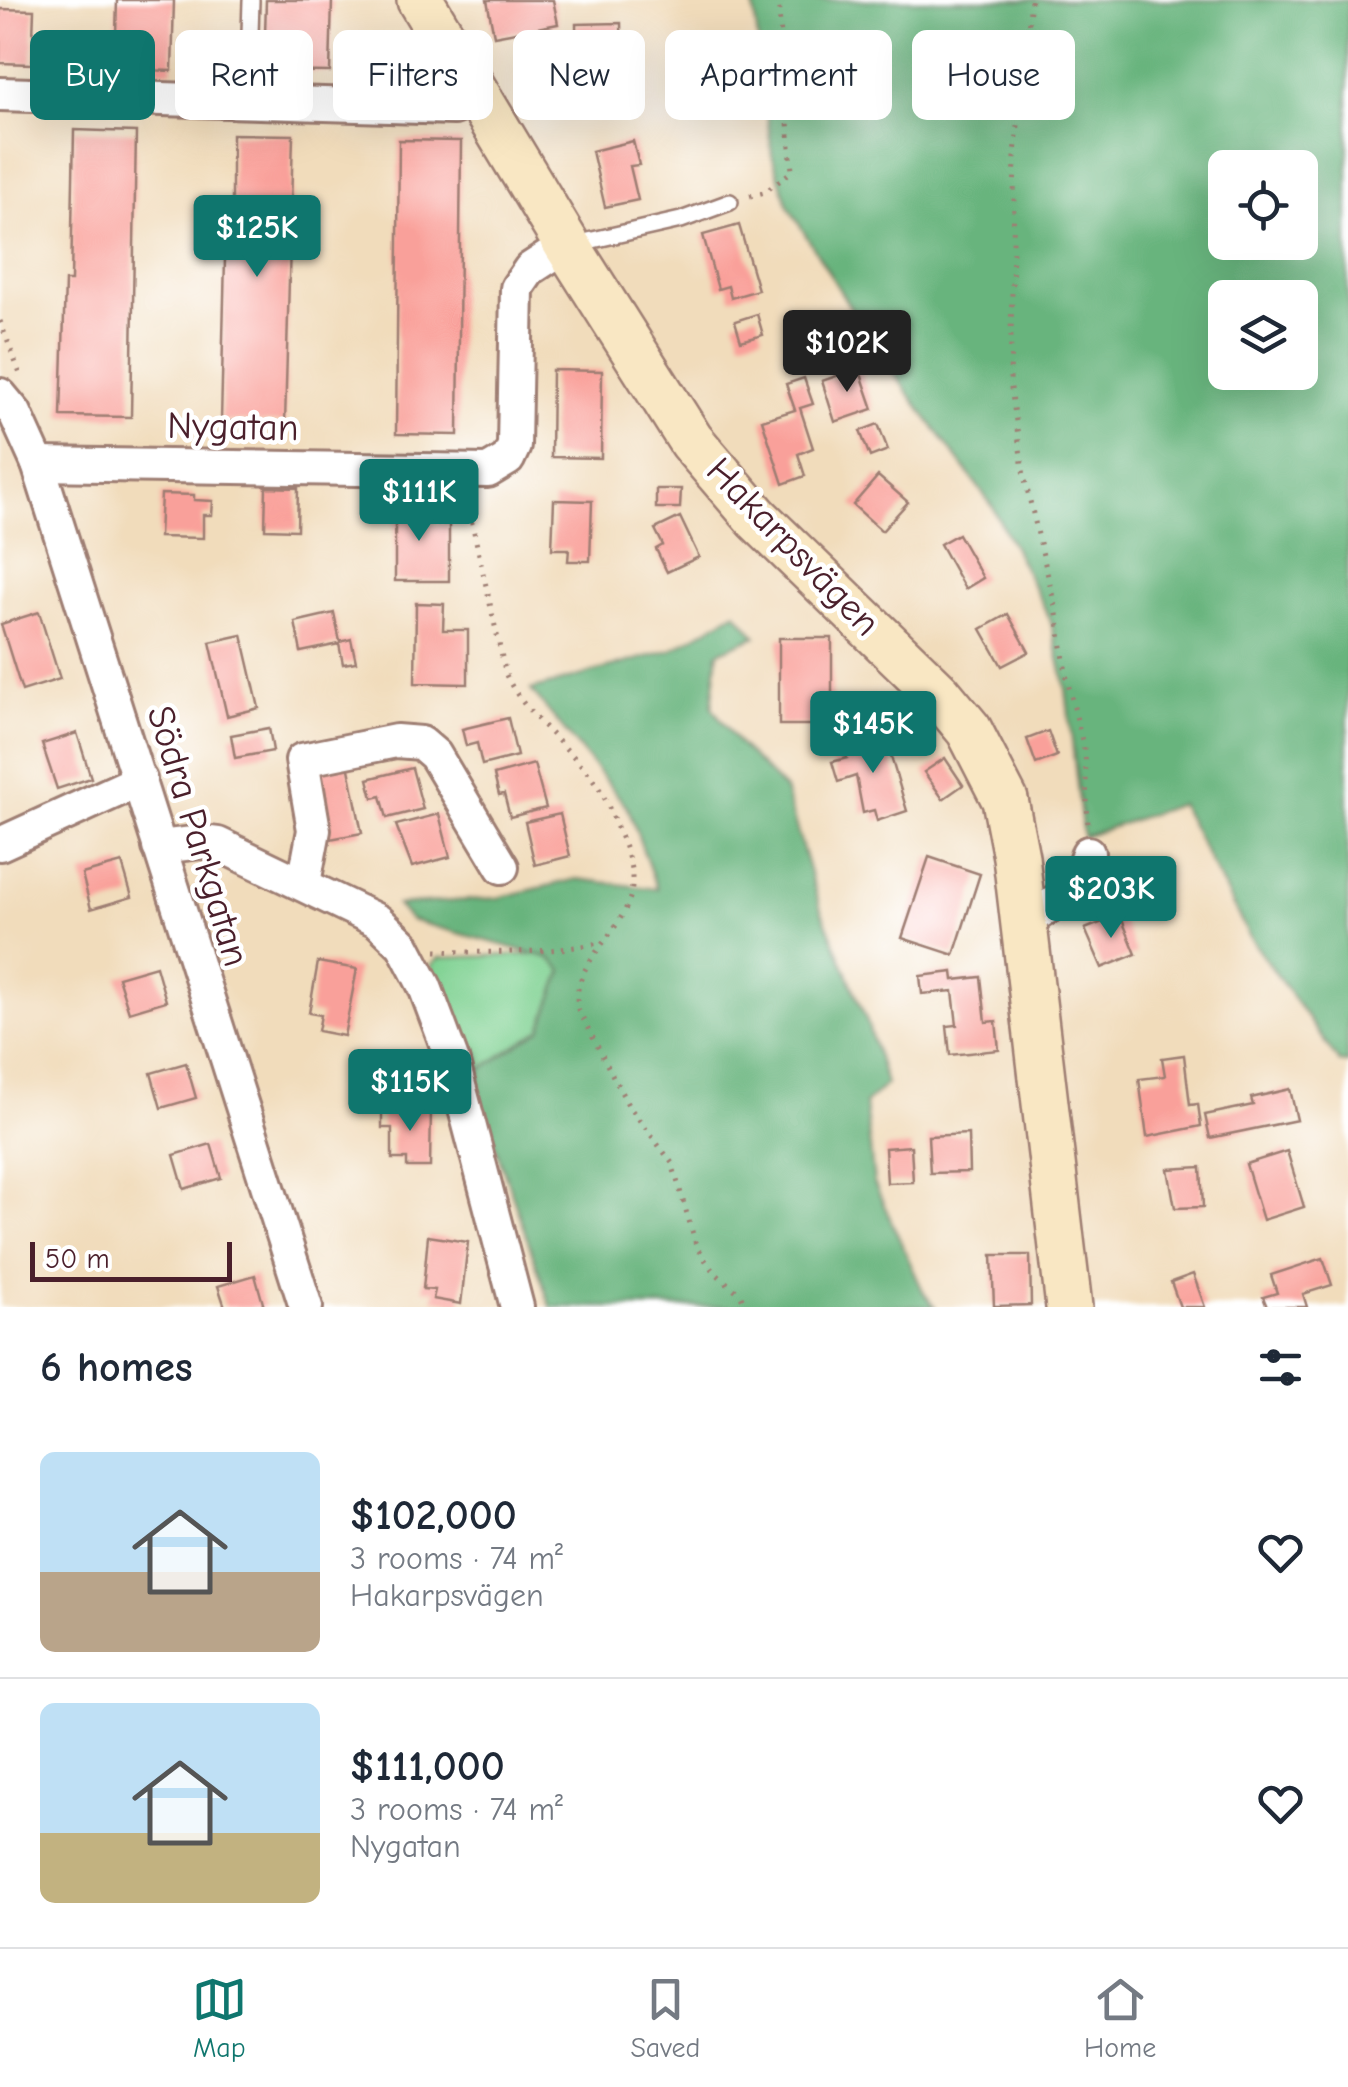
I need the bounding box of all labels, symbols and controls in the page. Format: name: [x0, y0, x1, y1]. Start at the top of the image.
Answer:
chip: Buy: [30, 30, 155, 120]
chip: Rent: [175, 30, 313, 120]
chip: Filters: [333, 30, 493, 120]
chip: New: [513, 30, 645, 120]
chip: Apartment: [665, 30, 892, 120]
chip: House: [912, 30, 1075, 120]
map controls: [1208, 150, 1318, 390]
button: locate: [1208, 150, 1318, 260]
pin: $125K: [187, 195, 327, 280]
text: $125K: [216, 209, 298, 246]
button: layers: [1208, 280, 1318, 390]
pin: $102K: [777, 310, 917, 395]
text: $102K: [805, 324, 889, 361]
street label: Nygatan: [167, 404, 299, 450]
street label: Hakarpsvägen: [697, 449, 889, 645]
pin: $111K: [349, 459, 489, 544]
text: $111K: [381, 473, 457, 510]
pin: $145K: [803, 691, 943, 776]
street label: Södra Parkgatan: [137, 700, 259, 972]
text: $145K: [832, 705, 914, 742]
pin: $203K: [1041, 856, 1181, 941]
text: $203K: [1067, 870, 1155, 907]
pin: $115K: [340, 1049, 480, 1134]
text: $115K: [370, 1063, 450, 1100]
scale bar: [30, 1237, 232, 1282]
text: 50 m: [45, 1243, 110, 1275]
icon: filters: [1253, 1340, 1308, 1395]
text: 6 homes: [40, 1343, 193, 1392]
text: $102,000: [350, 1491, 517, 1540]
icon: home: [120, 1492, 240, 1612]
icon: heart: [1253, 1525, 1308, 1580]
text: 3 rooms · 74 m²: [350, 1540, 563, 1577]
text: Hakarpsvägen: [350, 1577, 544, 1614]
text: $111,000: [350, 1742, 505, 1791]
icon: home: [120, 1743, 240, 1863]
icon: heart: [1253, 1776, 1308, 1831]
text: 3 rooms · 74 m²: [350, 1791, 563, 1828]
text: Nygatan: [350, 1828, 461, 1865]
tab: Map: [192, 1972, 247, 2064]
tab: Saved: [630, 1972, 700, 2064]
tab: Home: [1084, 1972, 1156, 2064]

